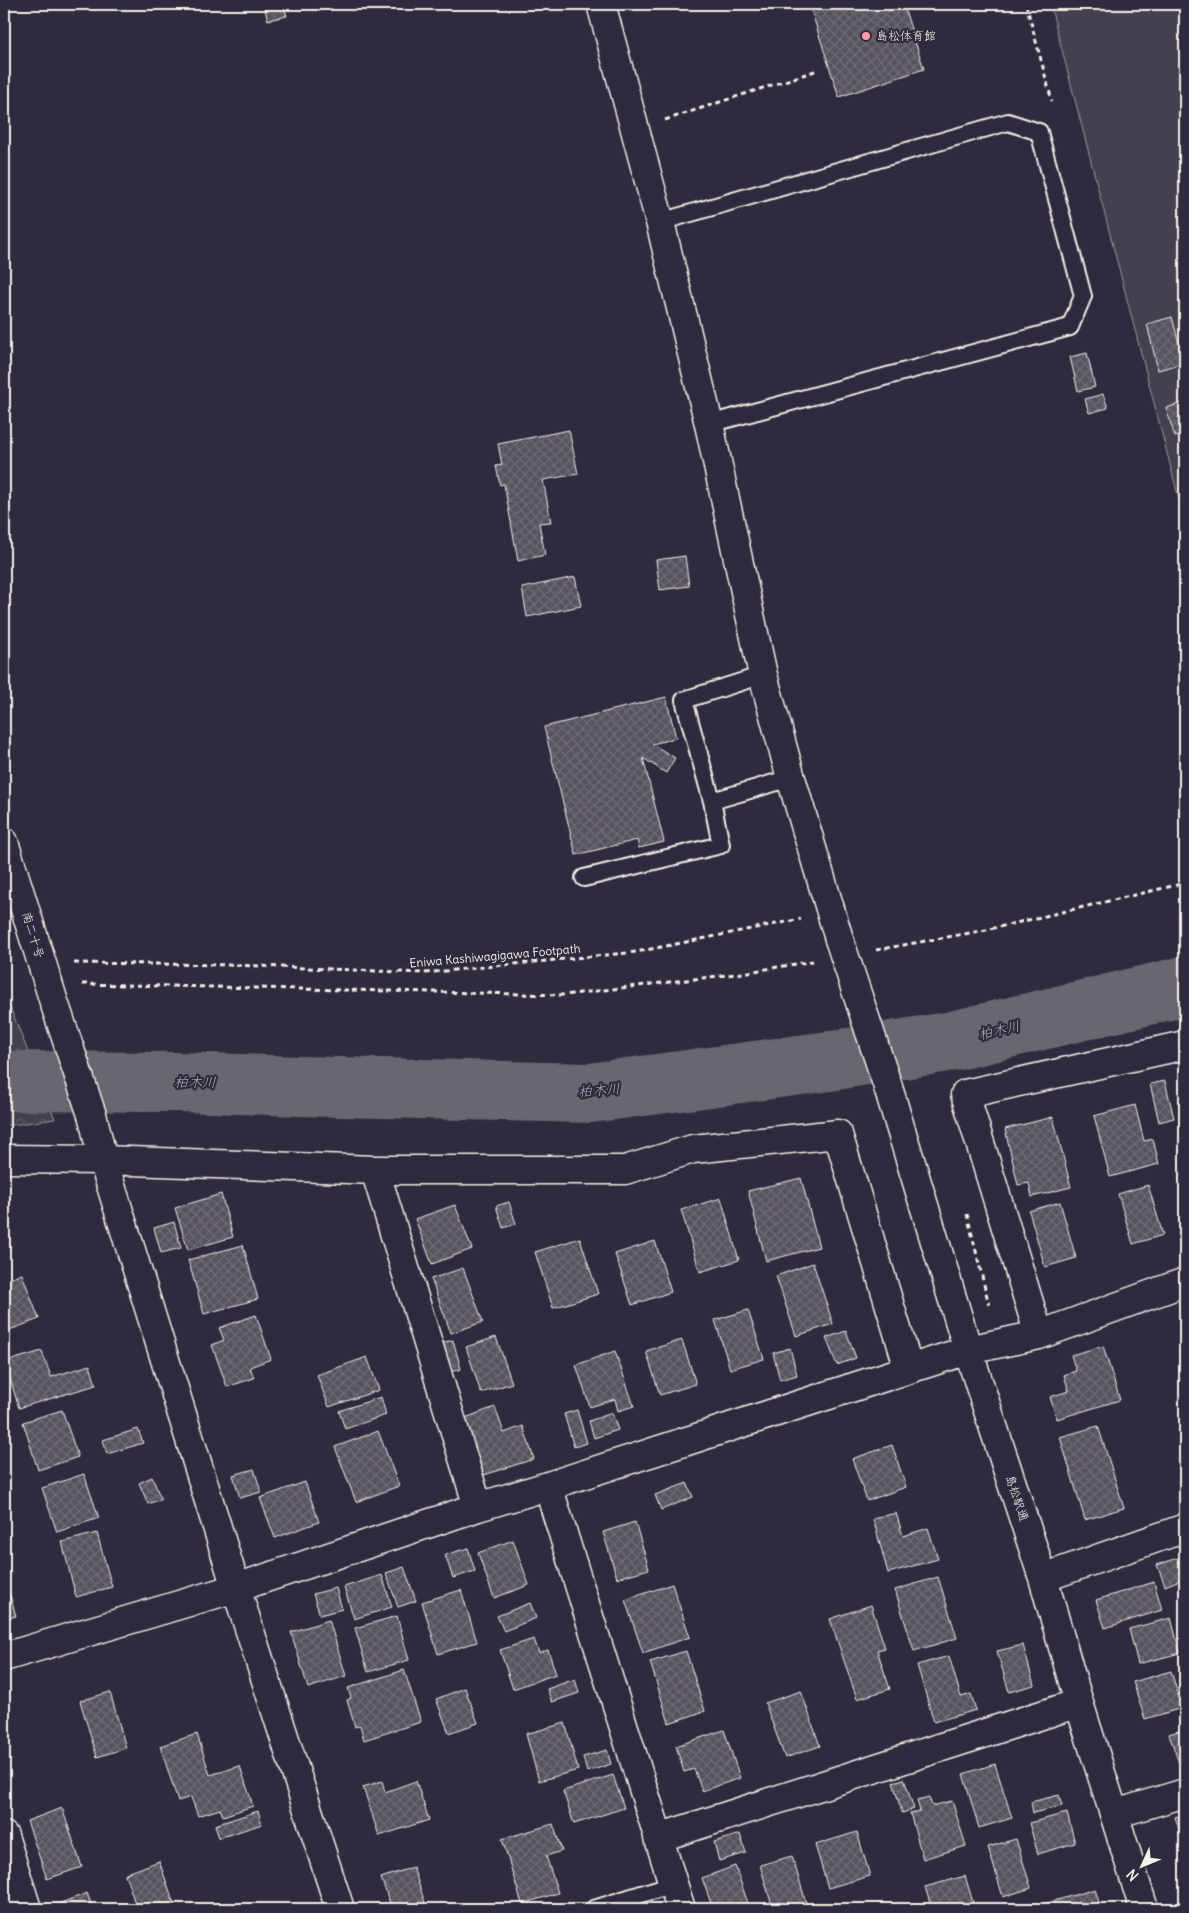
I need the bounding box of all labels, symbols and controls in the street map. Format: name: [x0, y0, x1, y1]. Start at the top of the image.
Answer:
place label: 島松体育館: [876, 28, 936, 43]
marker: 島松体育館: [860, 30, 872, 42]
street label: 南二十号: [19, 910, 48, 960]
street label: Eniwa Kashiwagigawa Footpath: [409, 941, 581, 970]
water label: 柏木川: [977, 1017, 1021, 1043]
water label: 柏木川: [174, 1073, 216, 1091]
water label: 柏木川: [577, 1079, 621, 1101]
street label: 島松駅通: [1003, 1473, 1032, 1523]
north arrow: [1116, 1840, 1166, 1890]
text: N: [1123, 1865, 1142, 1885]

